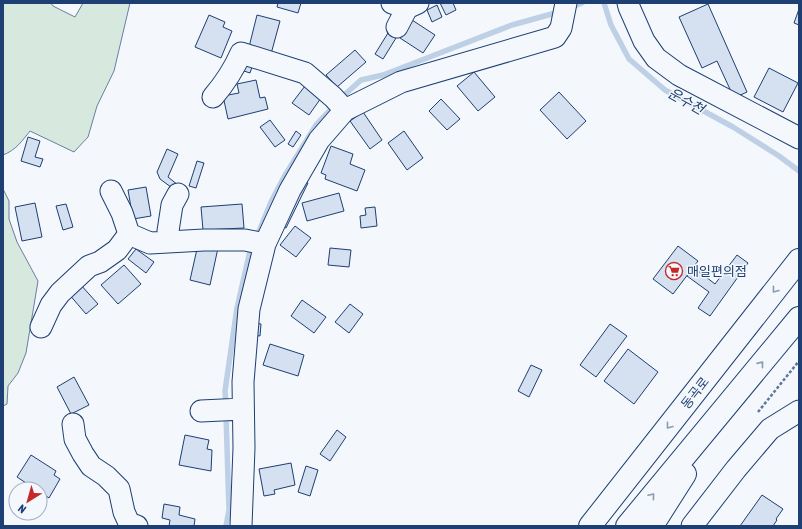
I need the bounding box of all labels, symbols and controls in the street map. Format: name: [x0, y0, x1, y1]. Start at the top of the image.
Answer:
water label: 운수천: [665, 85, 708, 118]
supermarket icon: 매일편의점: [664, 261, 684, 281]
place label: 매일편의점: [687, 264, 747, 279]
one-way arrow: [773, 286, 780, 293]
one-way arrow: [756, 362, 763, 369]
street label: 동곡로: [678, 374, 712, 412]
one-way arrow: [667, 421, 674, 428]
north arrow: [8, 481, 48, 521]
one-way arrow: [647, 493, 654, 501]
text: N: [16, 502, 28, 516]

